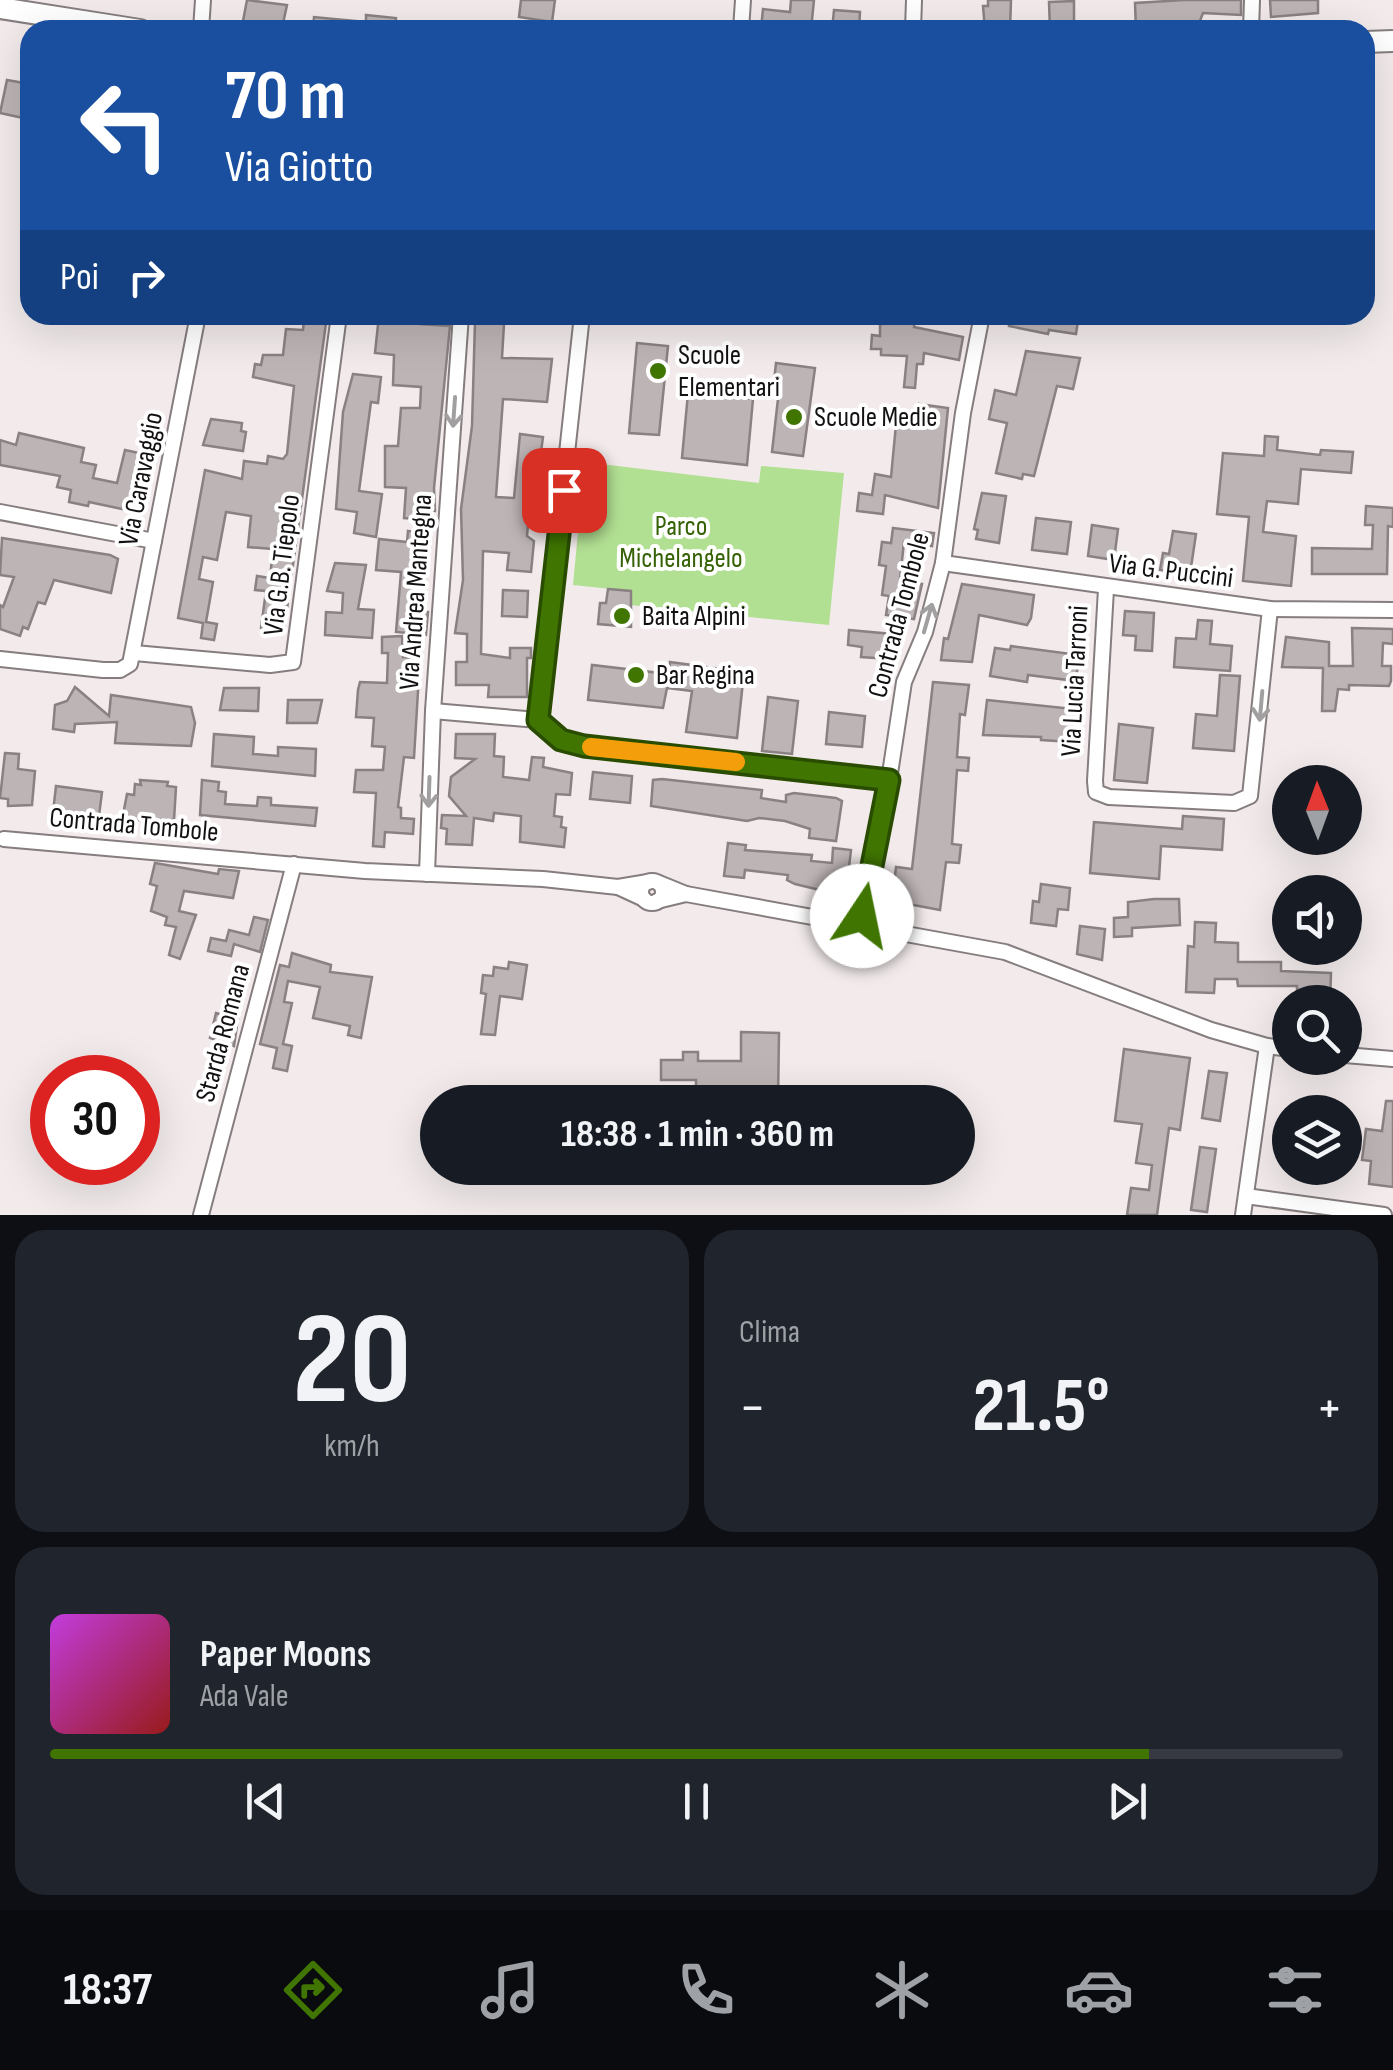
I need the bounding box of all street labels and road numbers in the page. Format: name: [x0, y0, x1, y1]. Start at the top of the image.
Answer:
street label: Via Caravaggio: [112, 409, 170, 549]
street label: Via G.B. Tiepolo: [257, 492, 307, 638]
street label: Via Andrea Mantegna: [393, 493, 439, 691]
street label: Contrada Tombole: [861, 529, 937, 701]
street label: Via G. Puccini: [1107, 547, 1235, 595]
street label: Via Lucia Tarroni: [1055, 604, 1095, 758]
street label: Contrada Tombole: [48, 801, 220, 849]
street label: Starda Romana: [189, 960, 257, 1106]

